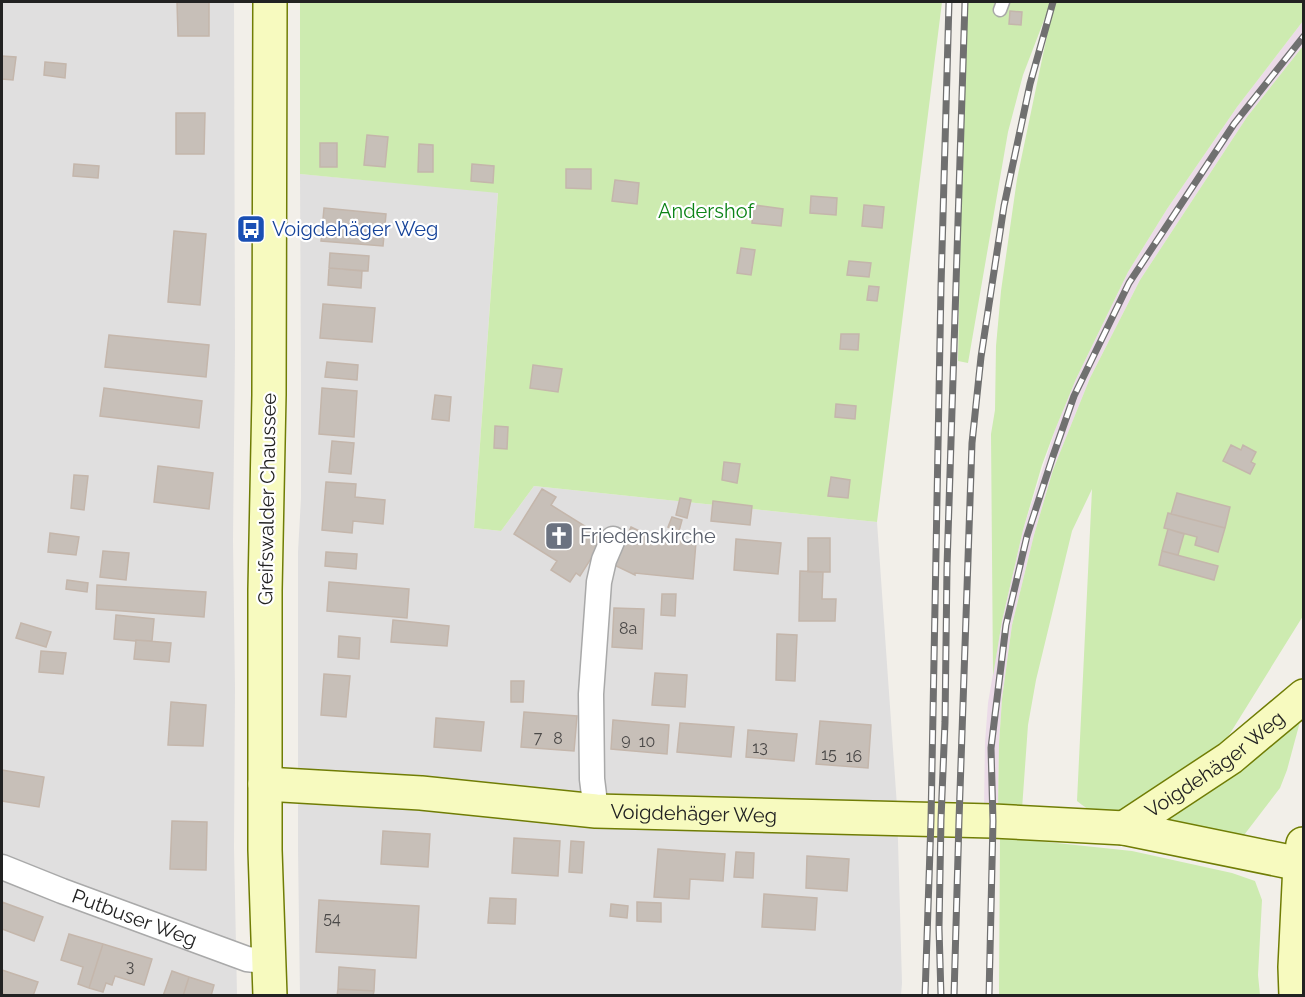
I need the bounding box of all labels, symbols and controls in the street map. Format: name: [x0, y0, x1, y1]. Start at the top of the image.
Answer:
park label: Andershof: [658, 199, 755, 223]
bus stop icon: Voigdehäger Weg: [235, 213, 267, 245]
place label: Voigdehäger Weg: [272, 217, 438, 241]
street label: Greifswalder Chaussee: [253, 392, 281, 605]
church icon: Friedenskirche: [543, 520, 575, 552]
place label: Friedenskirche: [580, 524, 716, 548]
house number: 8a: [619, 619, 637, 638]
street label: Voigdehäger Weg: [1141, 706, 1289, 823]
house number: 7: [534, 728, 543, 747]
house number: 8: [553, 729, 563, 748]
house number: 9: [621, 730, 631, 749]
house number: 10: [639, 732, 655, 751]
house number: 13: [752, 738, 768, 757]
house number: 15: [821, 745, 837, 764]
house number: 16: [846, 747, 862, 766]
street label: Voigdehäger Weg: [610, 799, 777, 828]
street label: Putbuser Weg: [69, 884, 200, 952]
house number: 54: [323, 909, 341, 928]
house number: 3: [126, 957, 134, 976]

